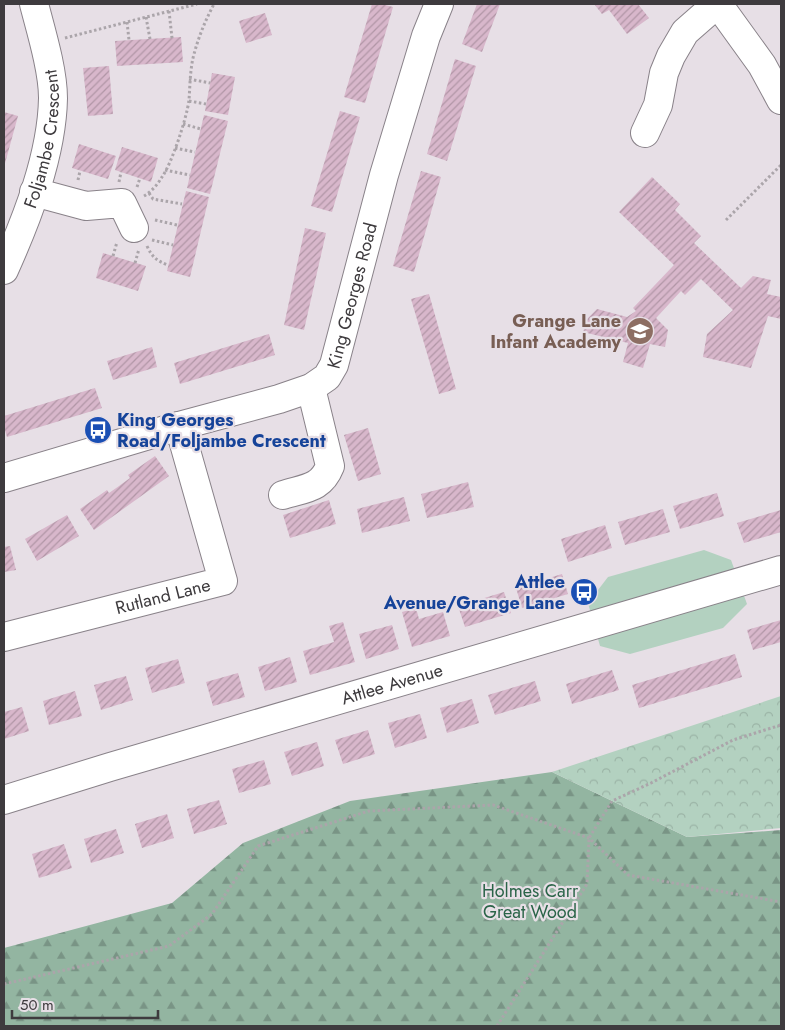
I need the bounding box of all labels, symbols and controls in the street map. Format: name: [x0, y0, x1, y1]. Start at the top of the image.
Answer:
street label: Foljambe Crescent: [17, 67, 66, 212]
street label: King Georges Road: [321, 220, 384, 372]
place label: Grange Lane Infant Academy: [490, 308, 622, 355]
school or university icon: Grange Lane Infant Academy: [625, 316, 655, 346]
place label: King Georges Road/Foljambe Crescent: [117, 407, 326, 454]
bus stop icon: King Georges Road/Foljambe Crescent: [83, 415, 113, 445]
place label: Attlee Avenue/Grange Lane: [383, 569, 565, 616]
street label: Rutland Lane: [113, 572, 213, 621]
bus stop icon: Attlee Avenue/Grange Lane: [569, 577, 599, 607]
street label: Attlee Avenue: [338, 657, 446, 711]
park label: Holmes Carr Great Wood: [482, 878, 579, 925]
scale bar: [12, 988, 159, 1020]
text: 50 m: [20, 994, 54, 1016]

